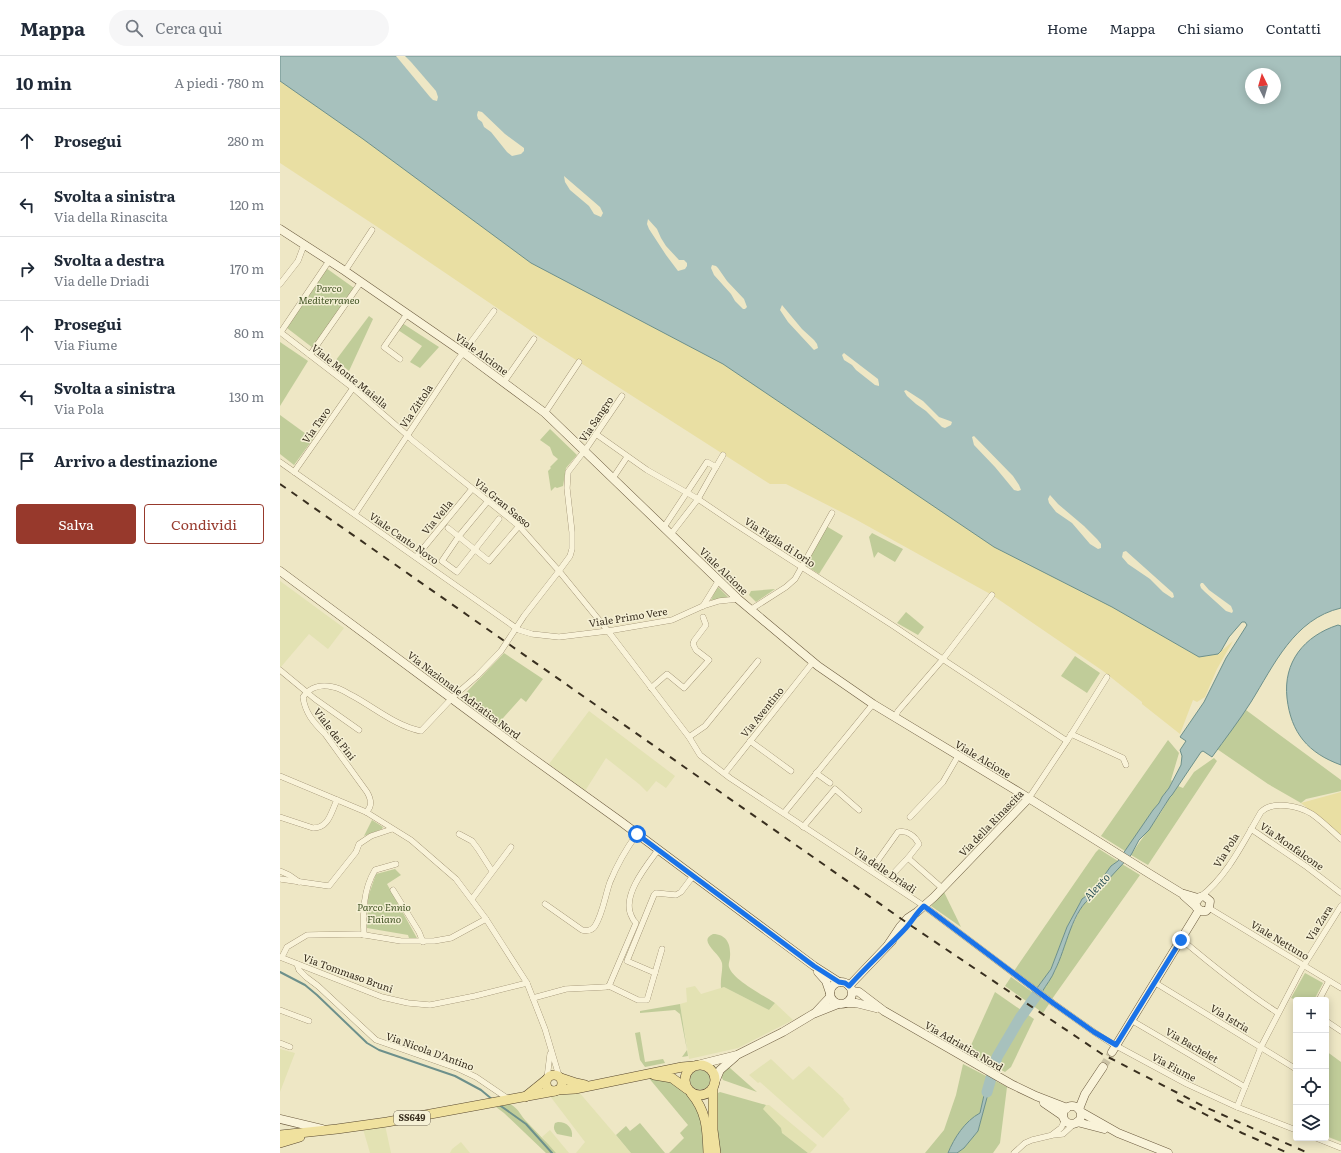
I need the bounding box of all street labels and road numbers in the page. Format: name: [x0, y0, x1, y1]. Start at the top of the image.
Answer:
street label: Viale Alcione: [452, 329, 512, 378]
street label: Viale Monte Maiella: [309, 340, 392, 412]
street label: Via Zittola: [395, 380, 436, 431]
street label: Via Sangro: [575, 393, 616, 444]
street label: Via Tavo: [298, 403, 334, 446]
street label: Via Gran Sasso: [472, 474, 535, 531]
street label: Via Vella: [418, 496, 456, 537]
street label: Viale Canto Novo: [366, 508, 442, 567]
street label: Via Figlia di Iorio: [742, 513, 819, 570]
street label: Viale Alcione: [697, 543, 752, 598]
street label: Viale Primo Vere: [588, 603, 668, 630]
street label: Via Nazionale Adriatica Nord: [405, 647, 524, 742]
street label: Via Aventino: [737, 683, 787, 740]
street label: Viale dei Pini: [311, 704, 361, 764]
street label: Viale Alcione: [952, 736, 1014, 781]
street label: Via della Rinascita: [955, 786, 1027, 859]
street label: Via Monfalcone: [1257, 818, 1327, 873]
street label: Via Pola: [1209, 829, 1242, 870]
street label: Via delle Driadi: [851, 843, 920, 897]
street label: Via Zara: [1302, 901, 1336, 944]
street label: Viale Nettuno: [1248, 916, 1313, 963]
street label: Via Tommaso Bruni: [301, 949, 396, 996]
street label: Via Istria: [1208, 1000, 1253, 1036]
street label: Via Adriatica Nord: [922, 1017, 1006, 1074]
street label: Via Bachelet: [1163, 1023, 1221, 1066]
street label: Via Nicola D'Antino: [384, 1028, 477, 1074]
street label: Via Fiume: [1149, 1049, 1199, 1085]
road number: SS649: [394, 1111, 430, 1125]

